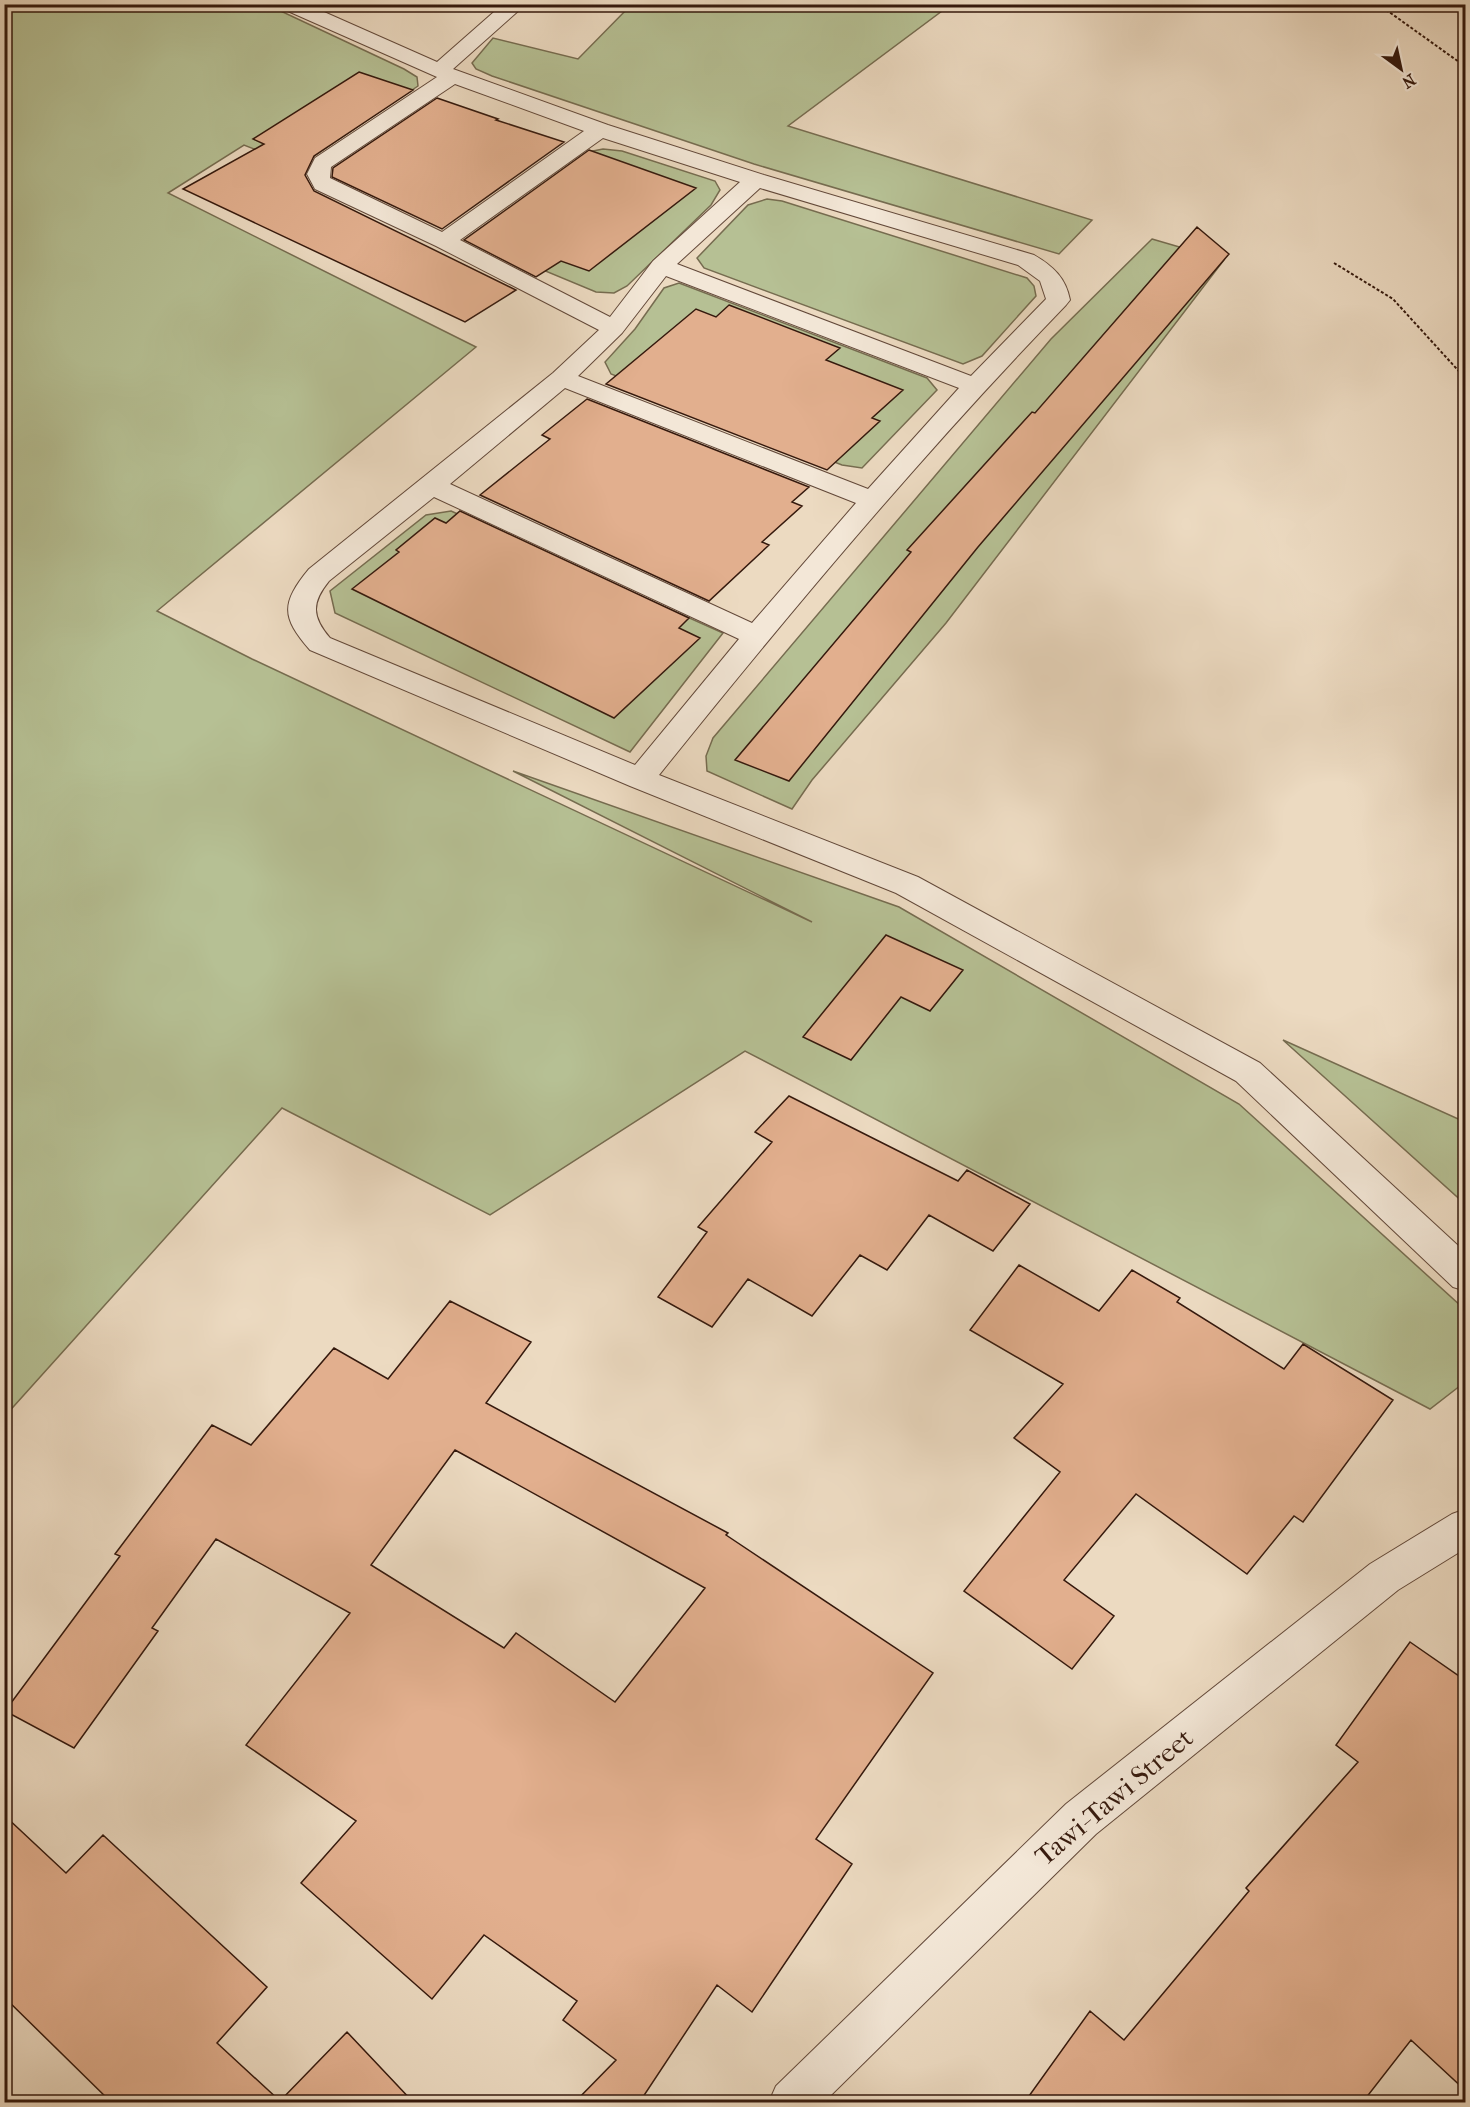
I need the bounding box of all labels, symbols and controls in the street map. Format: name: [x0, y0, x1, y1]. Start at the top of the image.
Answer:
north arrow: [1371, 39, 1431, 99]
text: N: [1398, 70, 1419, 93]
street label: Tawi-Tawi Street: [1029, 1722, 1200, 1872]

